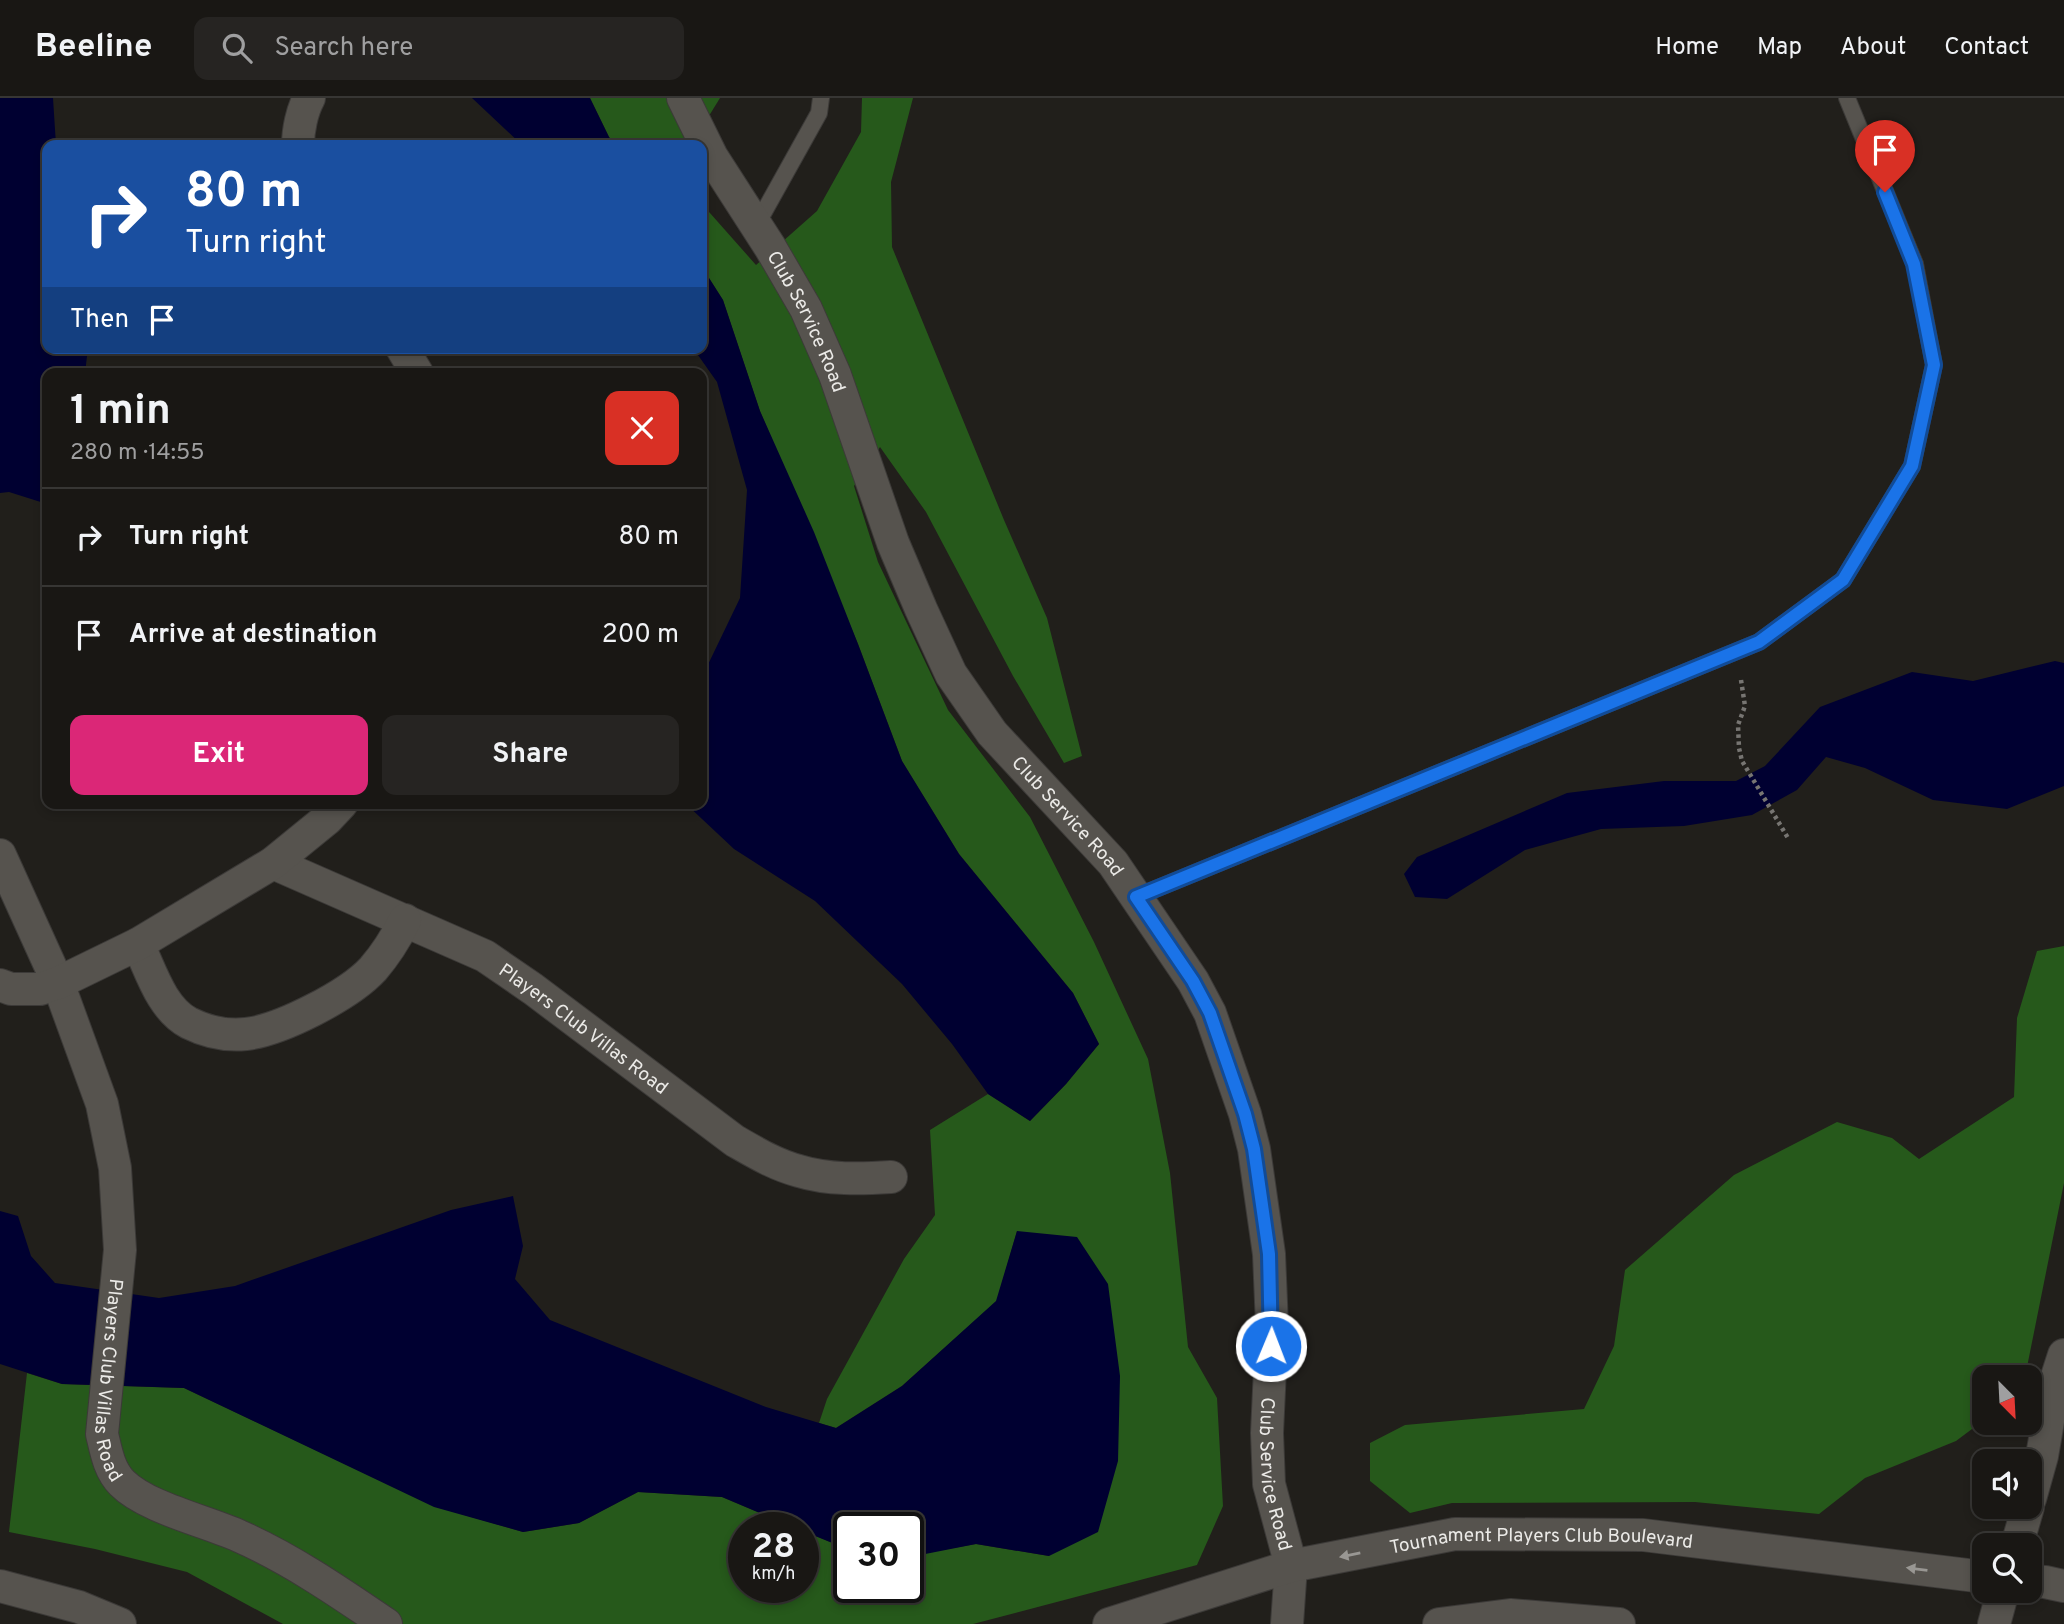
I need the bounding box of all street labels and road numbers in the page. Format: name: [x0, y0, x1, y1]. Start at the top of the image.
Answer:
street label: Club Service Road: [761, 247, 850, 396]
street label: Club Service Road: [1006, 752, 1128, 881]
street label: Players Club Villas Road: [494, 959, 672, 1100]
street label: Players Club Villas Road: [88, 1277, 127, 1487]
street label: Club Service Road: [1253, 1397, 1296, 1554]
street label: Tournament Players Club Boulevard: [1388, 1524, 1694, 1561]

